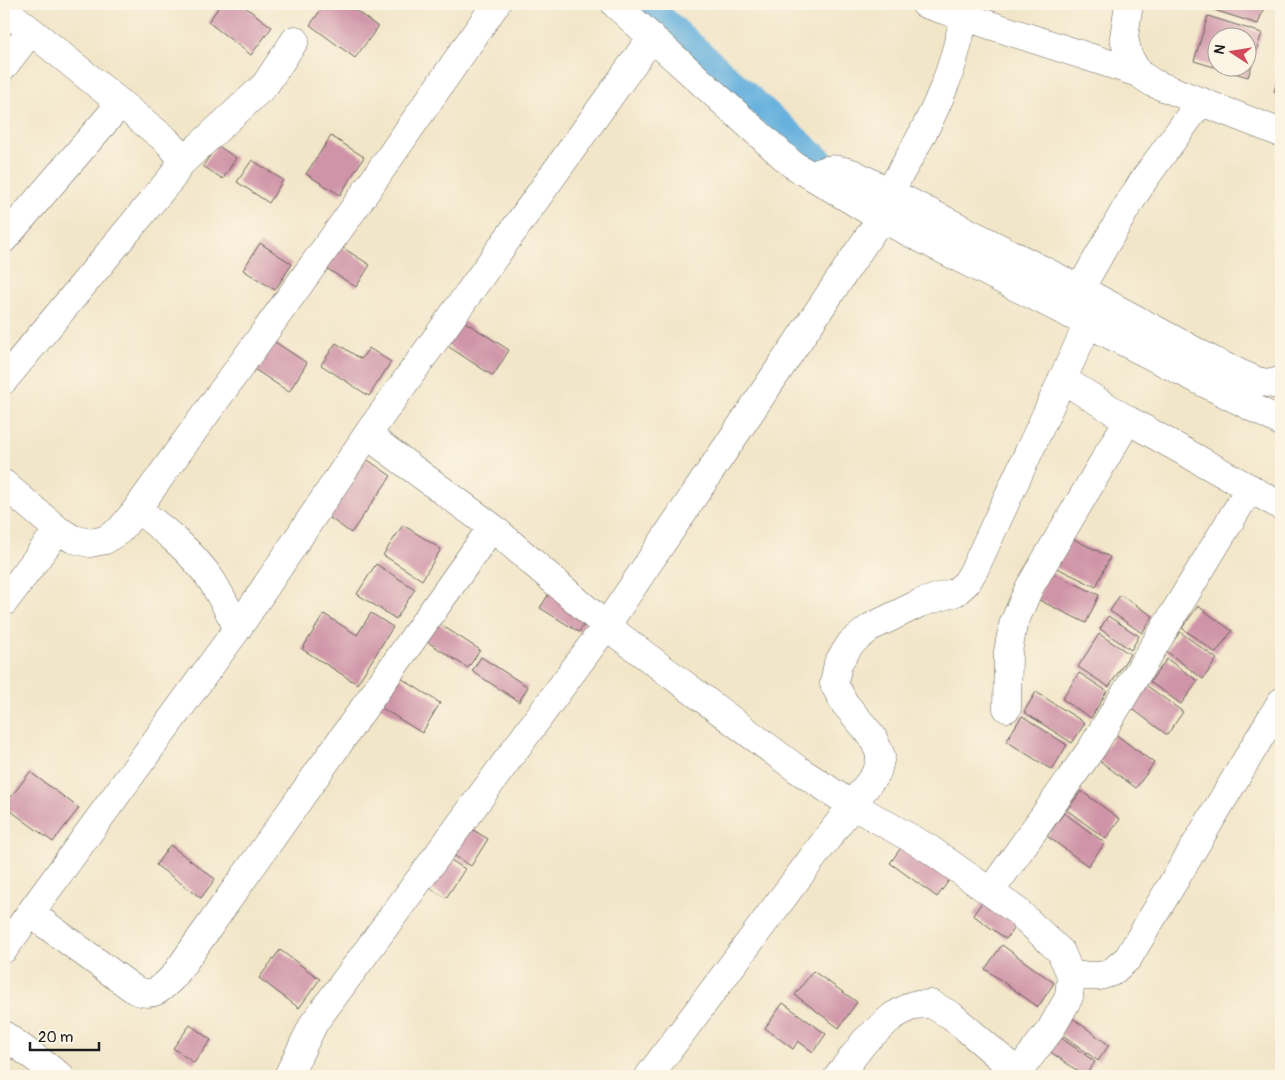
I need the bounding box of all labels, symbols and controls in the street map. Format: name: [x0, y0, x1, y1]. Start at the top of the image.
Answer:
north arrow: [1208, 28, 1258, 78]
text: N: [1210, 43, 1229, 56]
scale bar: [30, 1020, 99, 1052]
text: 20 m: [38, 1028, 73, 1047]

